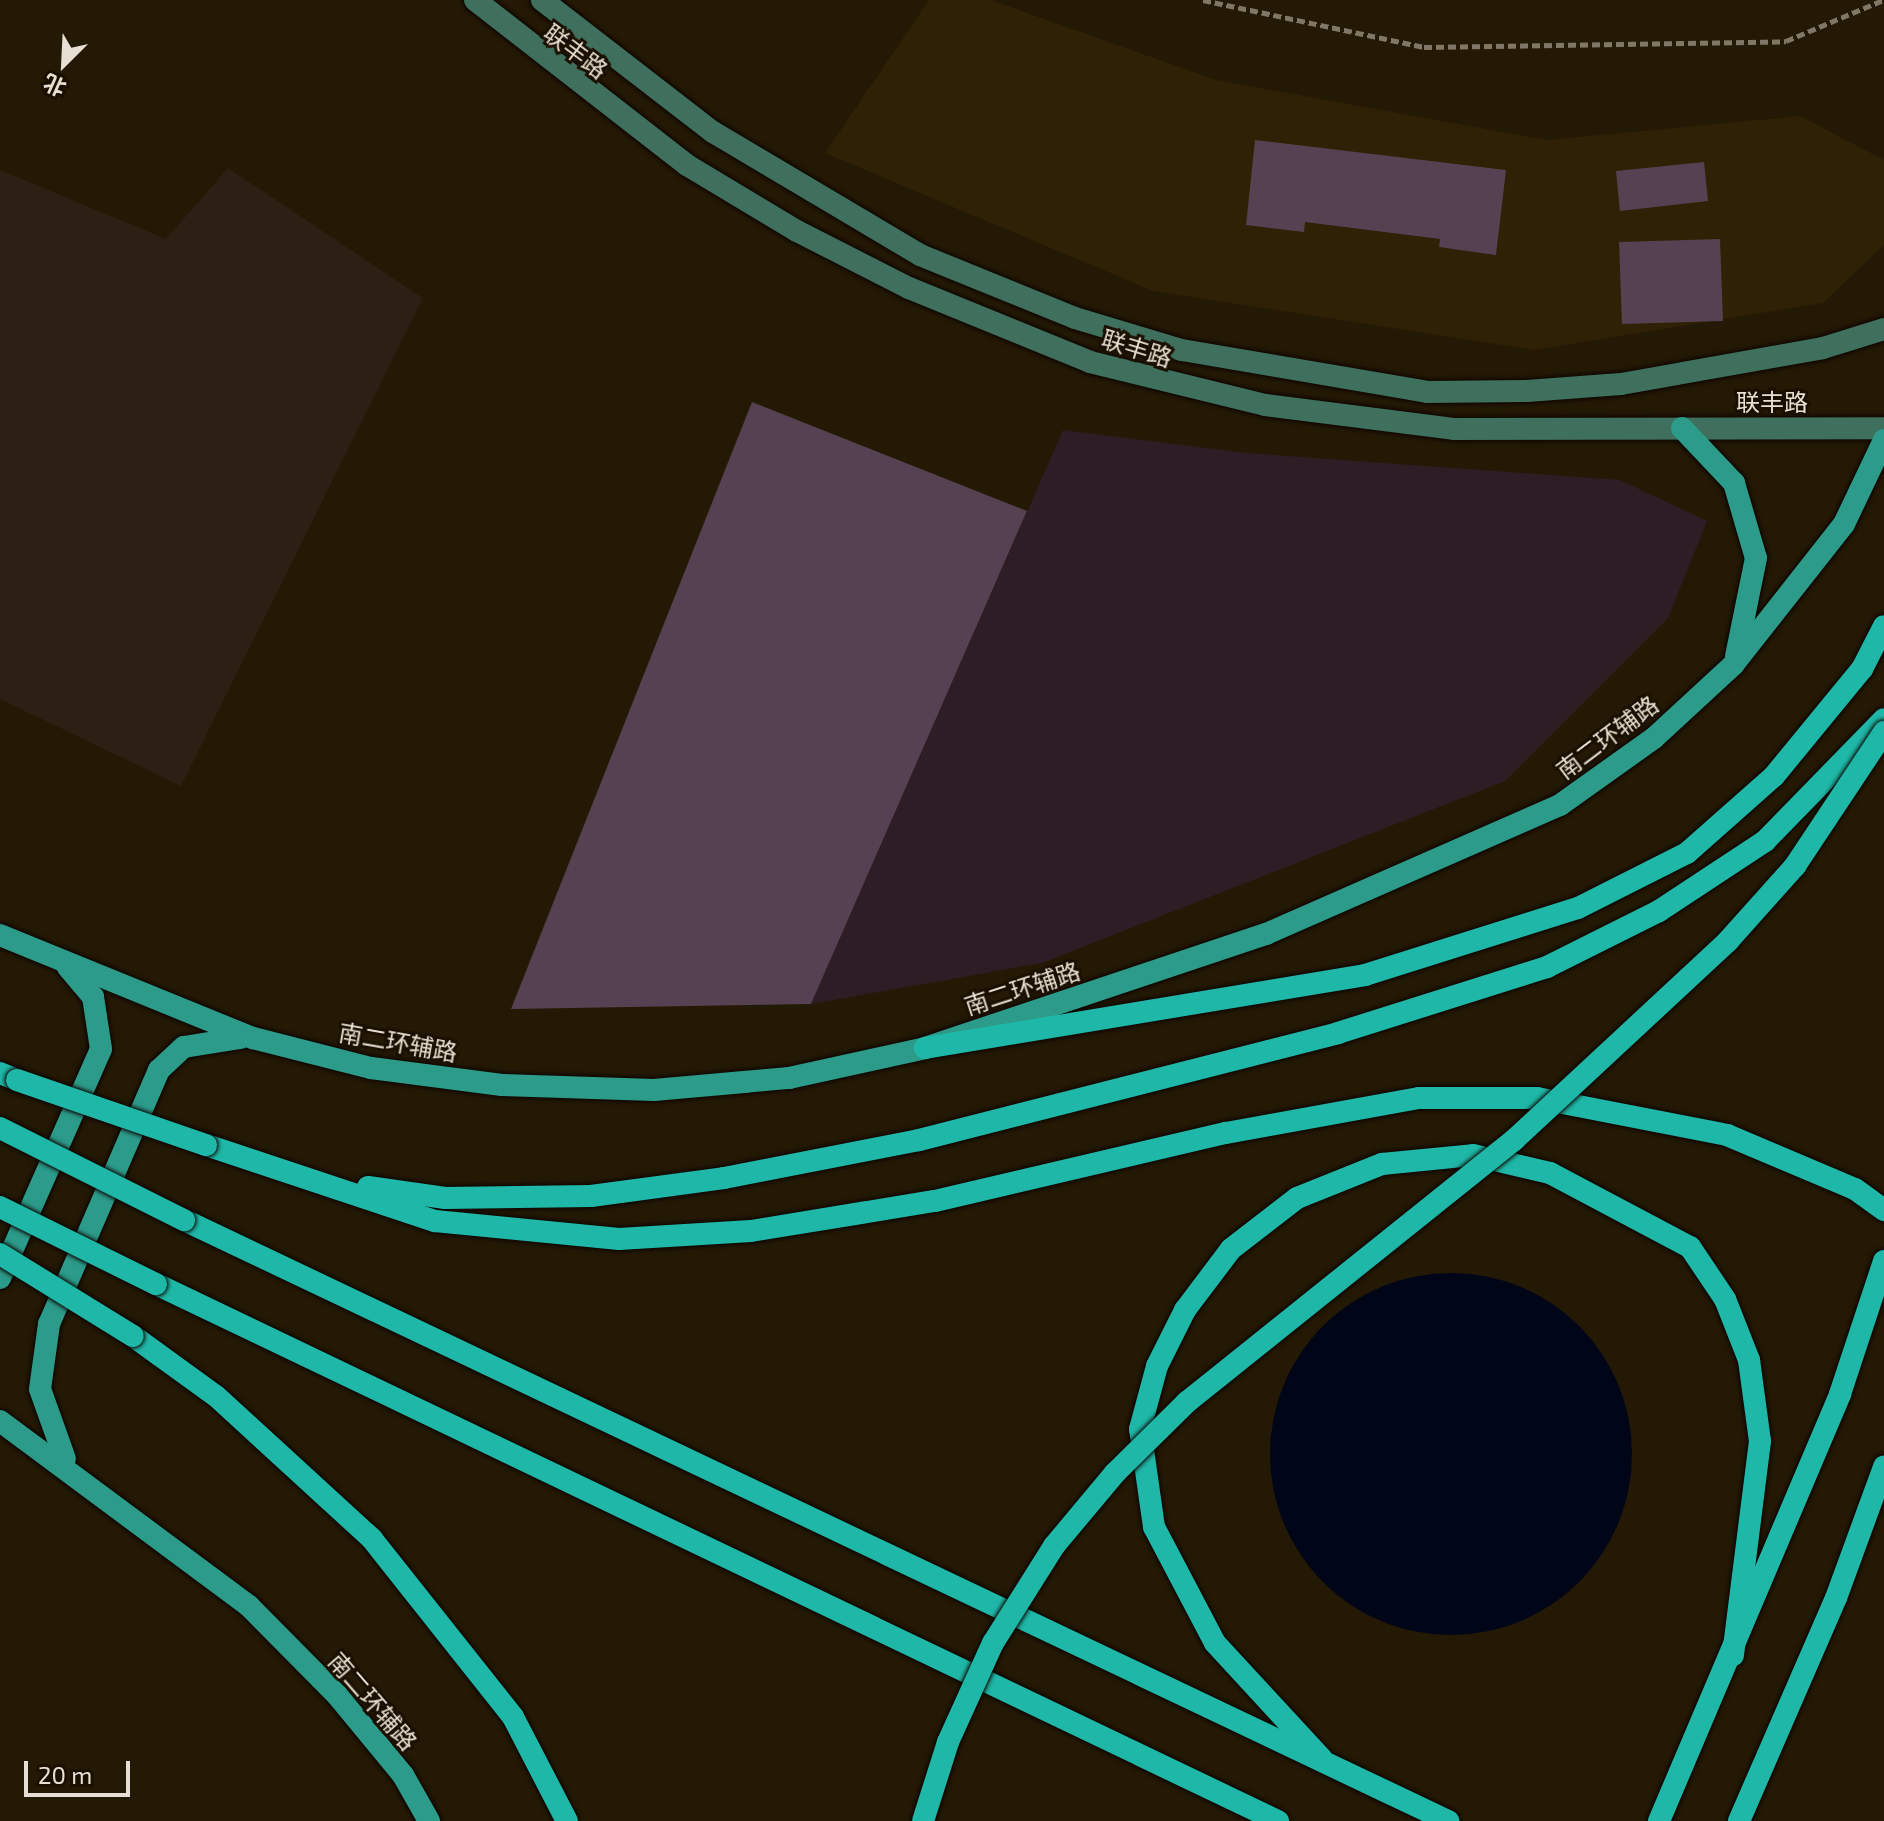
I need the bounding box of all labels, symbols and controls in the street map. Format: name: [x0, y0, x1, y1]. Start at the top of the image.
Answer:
street label: 联丰路: [539, 18, 613, 84]
north arrow: [24, 24, 104, 104]
text: 北: [39, 70, 70, 102]
street label: 联丰路: [1098, 324, 1176, 372]
street label: 联丰路: [1736, 388, 1808, 416]
street label: 南二环辅路: [1550, 689, 1664, 785]
street label: 南二环辅路: [960, 956, 1084, 1020]
street label: 南二环辅路: [336, 1017, 460, 1067]
street label: 南二环辅路: [323, 1646, 423, 1756]
scale bar: [28, 1745, 134, 1795]
text: 20 m: [38, 1760, 92, 1789]

